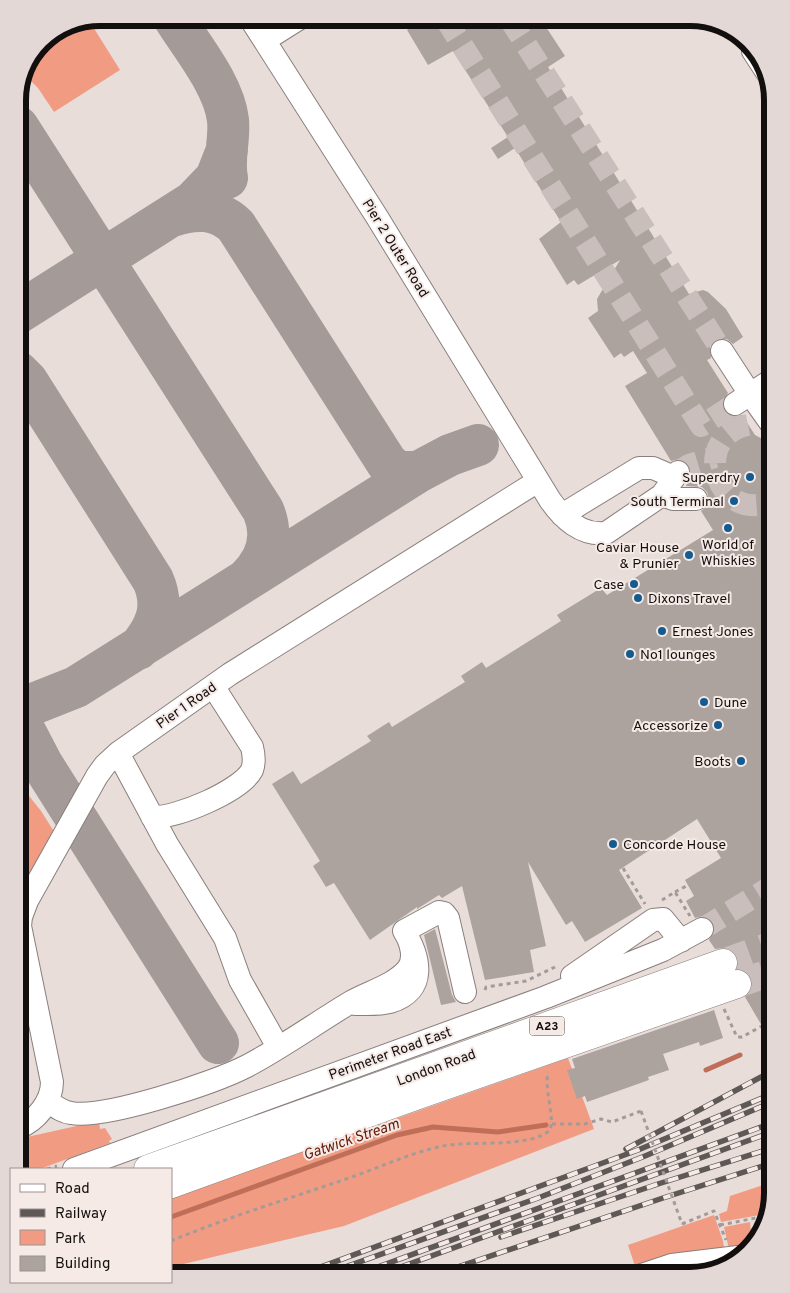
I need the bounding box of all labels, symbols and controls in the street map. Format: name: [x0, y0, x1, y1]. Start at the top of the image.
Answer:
street label: Pier 2 Outer Road: [358, 196, 432, 301]
place label: Superdry: [682, 470, 740, 487]
marker: Superdry: [744, 471, 756, 483]
place label: South Terminal: [630, 494, 724, 511]
marker: South Terminal: [728, 495, 740, 507]
marker: World of Whiskies: [722, 522, 734, 534]
place label: World of Whiskies: [701, 537, 755, 570]
place label: Caviar House & Prunier: [596, 540, 680, 573]
marker: Caviar House & Prunier: [683, 549, 695, 561]
place label: Case: [594, 577, 624, 594]
marker: Case: [628, 578, 640, 590]
place label: Dixons Travel: [648, 591, 731, 608]
marker: Dixons Travel: [632, 592, 644, 604]
place label: Ernest Jones: [672, 624, 754, 641]
marker: Ernest Jones: [656, 625, 668, 637]
place label: No1 lounges: [640, 647, 716, 664]
marker: No1 lounges: [624, 648, 636, 660]
street label: Pier 1 Road: [153, 679, 220, 733]
place label: Dune: [714, 695, 747, 712]
marker: Dune: [698, 696, 710, 708]
place label: Accessorize: [633, 718, 708, 735]
marker: Accessorize: [712, 719, 724, 731]
place label: Boots: [694, 754, 731, 771]
marker: Boots: [735, 755, 747, 767]
place label: Concorde House: [623, 837, 726, 854]
marker: Concorde House: [607, 838, 619, 850]
road number: A23: [530, 1016, 564, 1036]
street label: Perimeter Road East: [327, 1024, 454, 1085]
street label: London Road: [395, 1046, 478, 1091]
water label: Gatwick Stream: [301, 1115, 403, 1166]
legend: [10, 1168, 172, 1283]
text: Road: [55, 1180, 90, 1199]
text: Railway: [55, 1205, 107, 1224]
text: Park: [55, 1230, 86, 1249]
text: Building: [55, 1255, 110, 1274]

